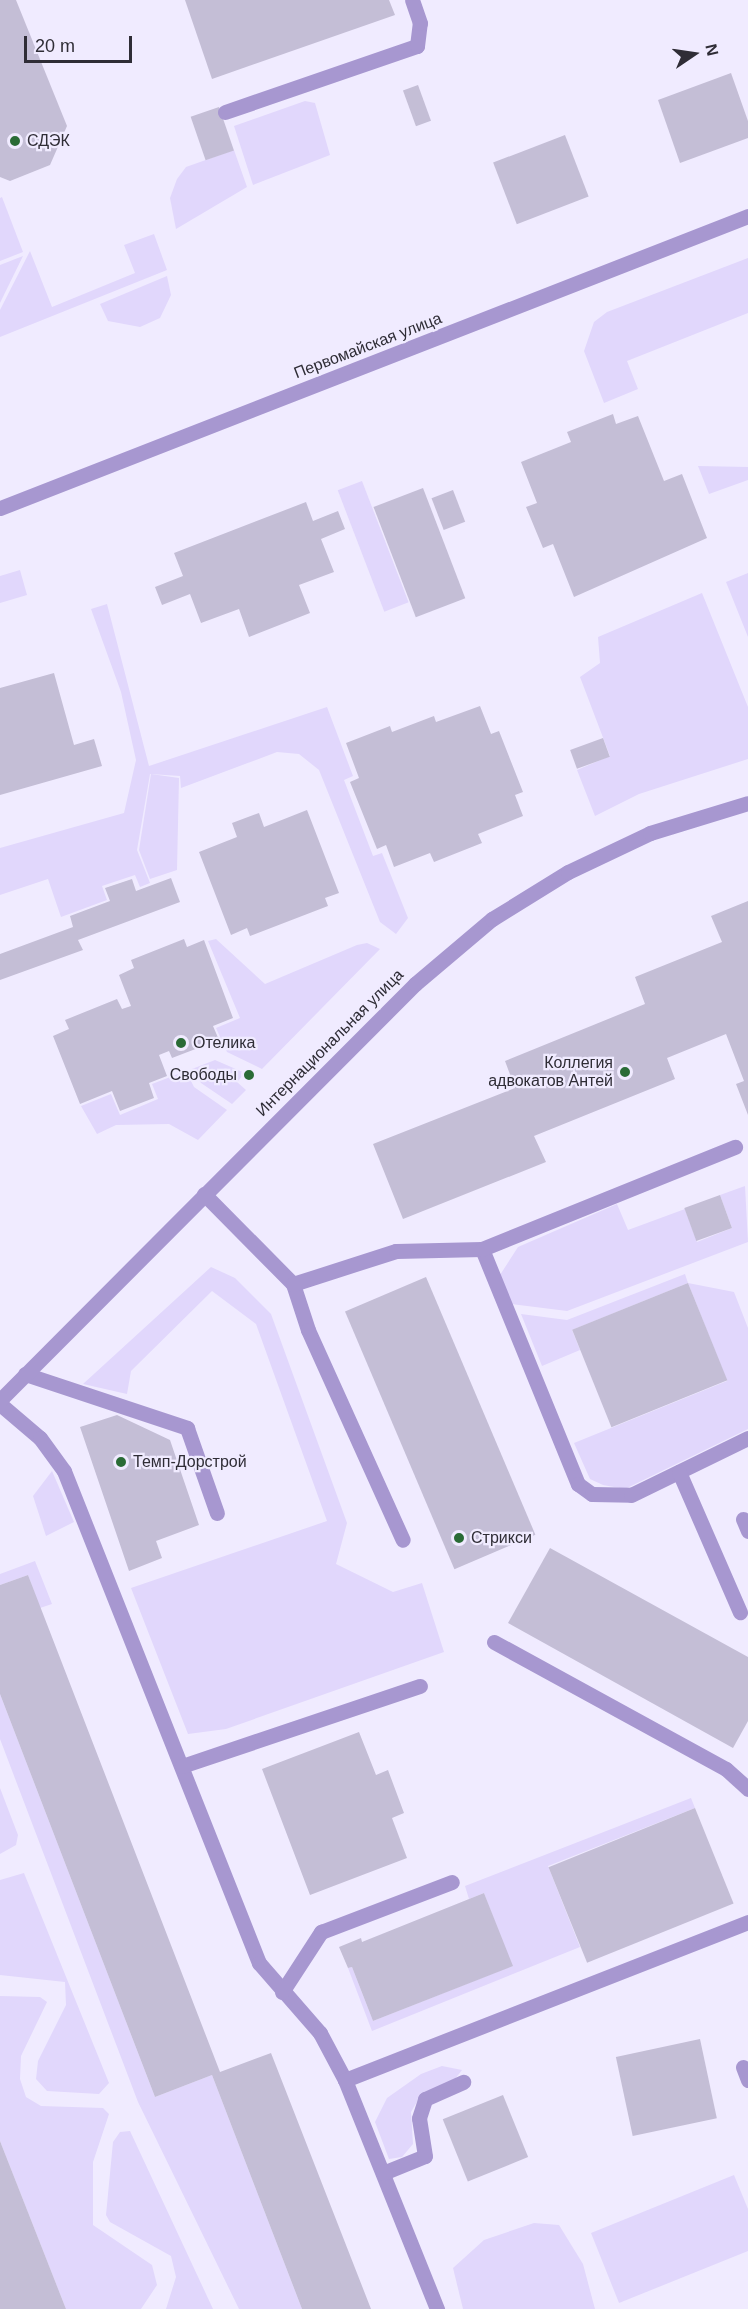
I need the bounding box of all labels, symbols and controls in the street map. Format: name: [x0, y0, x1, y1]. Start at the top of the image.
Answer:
scale bar: [27, 24, 135, 62]
north arrow: [664, 24, 724, 84]
text: 20 m: [35, 36, 75, 56]
text: N: [702, 42, 722, 57]
place label: СДЭК: [27, 131, 70, 151]
marker: СДЭК: [8, 134, 22, 148]
street label: Первомайская улица: [291, 309, 445, 383]
street label: Интернациональная улица: [252, 965, 408, 1121]
place label: Отелика: [193, 1033, 255, 1053]
marker: Отелика: [174, 1036, 188, 1050]
place label: Коллегия адвокатов Антей: [488, 1053, 613, 1091]
place label: Свободы: [170, 1065, 237, 1085]
marker: Коллегия адвокатов Антей: [618, 1065, 632, 1079]
marker: Свободы: [242, 1068, 256, 1082]
place label: Темп-Дорстрой: [133, 1452, 247, 1472]
marker: Темп-Дорстрой: [114, 1455, 128, 1469]
place label: Стрикси: [471, 1528, 532, 1548]
marker: Стрикси: [452, 1531, 466, 1545]

